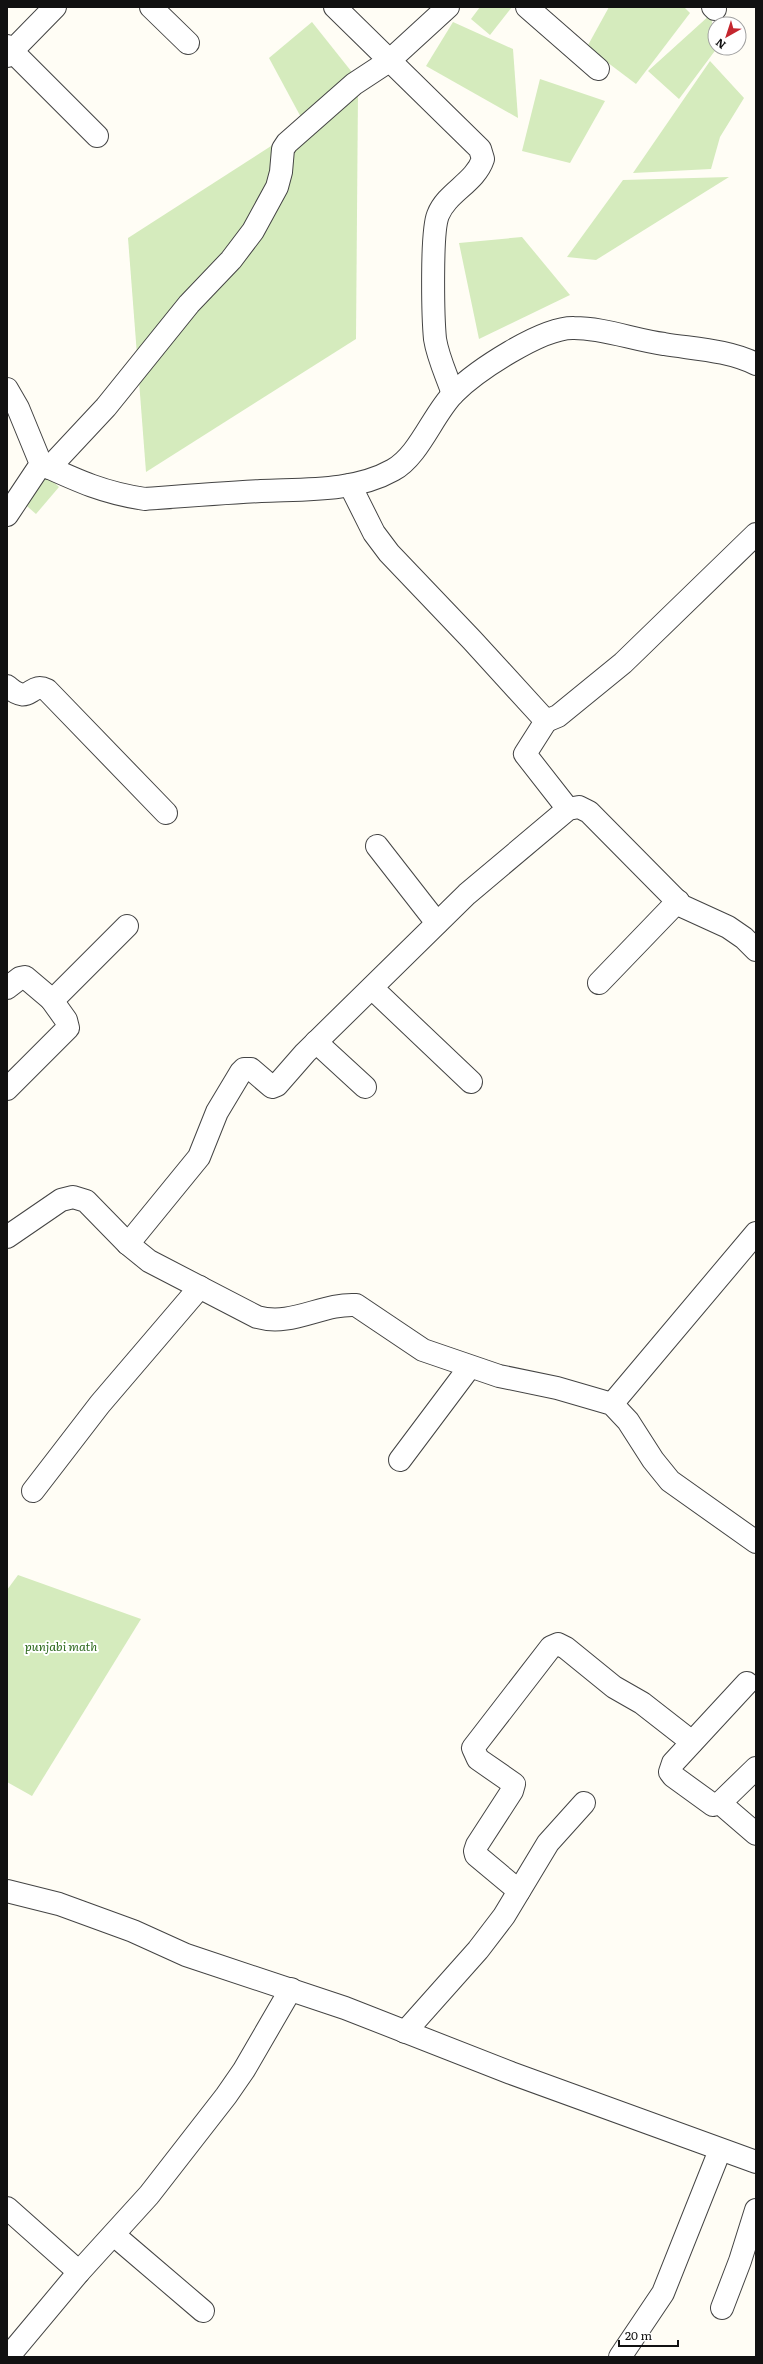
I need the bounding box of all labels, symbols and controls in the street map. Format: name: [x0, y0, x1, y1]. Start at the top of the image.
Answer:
north arrow: [707, 16, 747, 56]
text: N: [711, 35, 729, 54]
park label: punjabi math: [25, 1637, 97, 1655]
scale bar: [619, 2322, 678, 2348]
text: 20 m: [625, 2326, 652, 2344]

